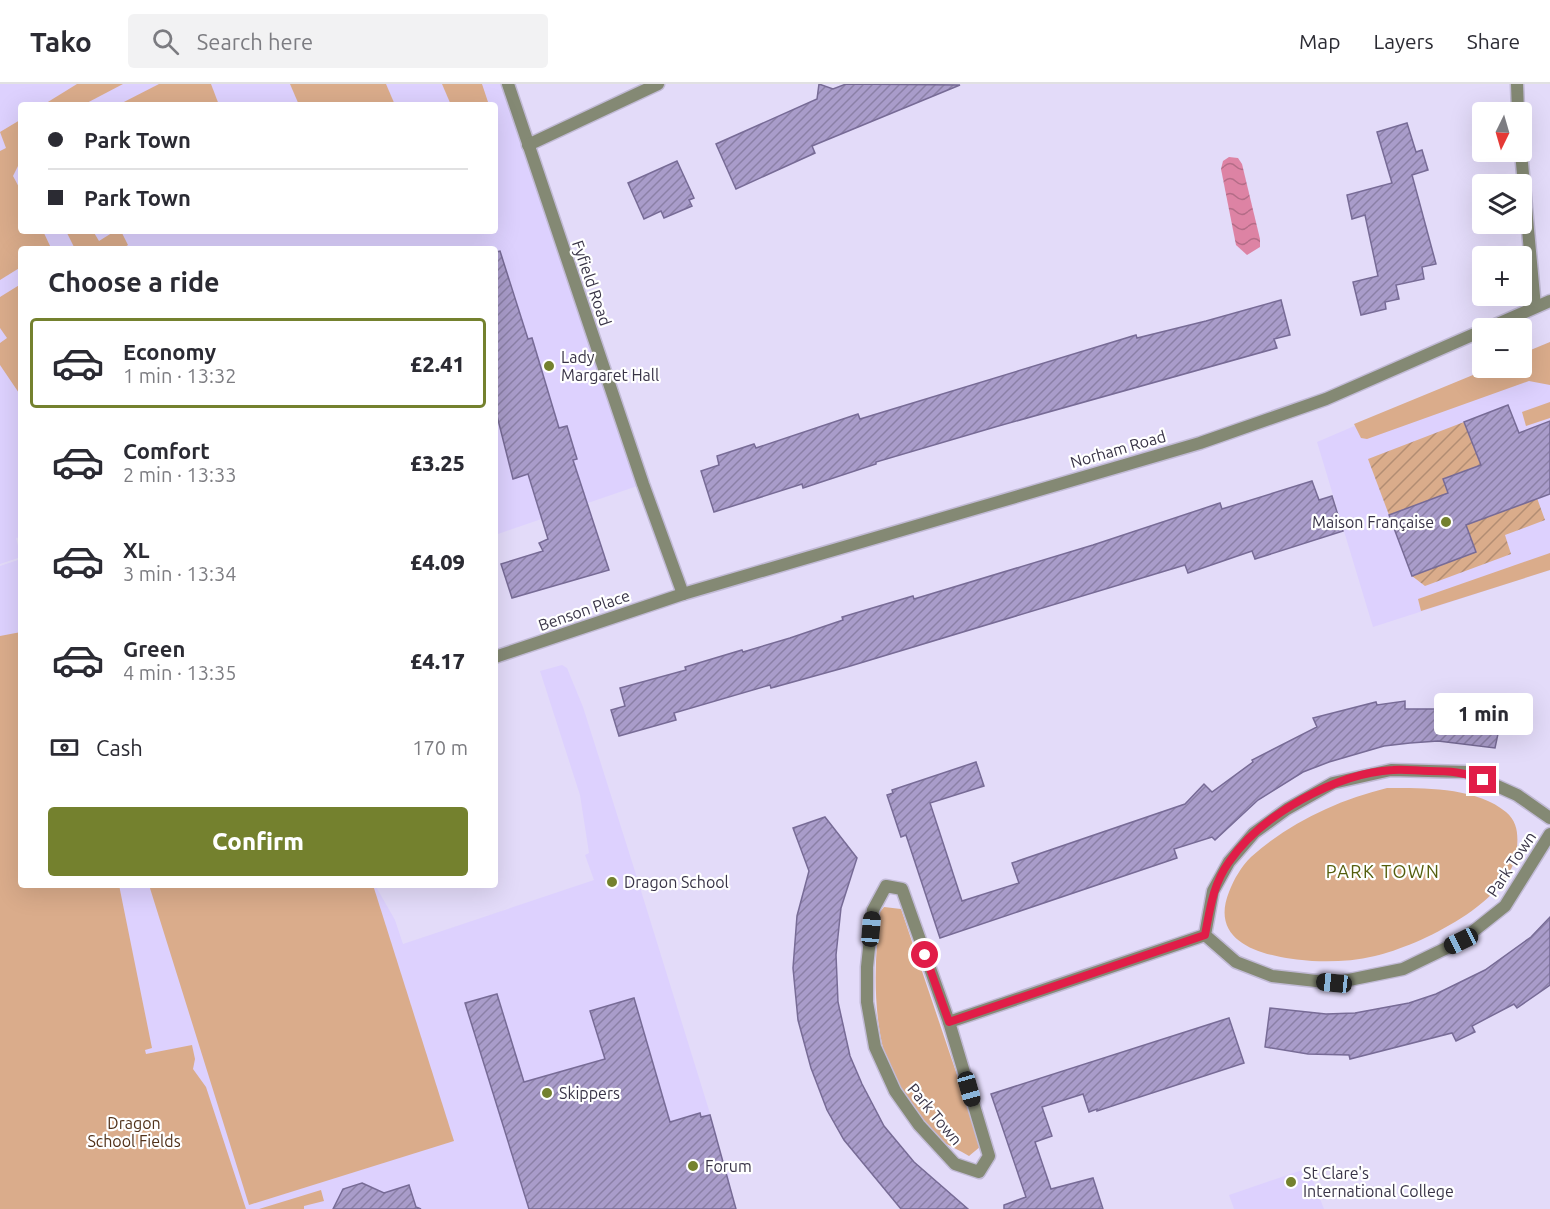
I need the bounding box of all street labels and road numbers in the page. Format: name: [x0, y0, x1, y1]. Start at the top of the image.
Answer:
street label: Fyfield Road: [569, 238, 615, 328]
street label: Norham Road: [1068, 427, 1168, 471]
street label: Benson Place: [536, 586, 632, 634]
street label: Park Town: [1483, 828, 1539, 900]
street label: Park Town: [904, 1080, 966, 1148]

